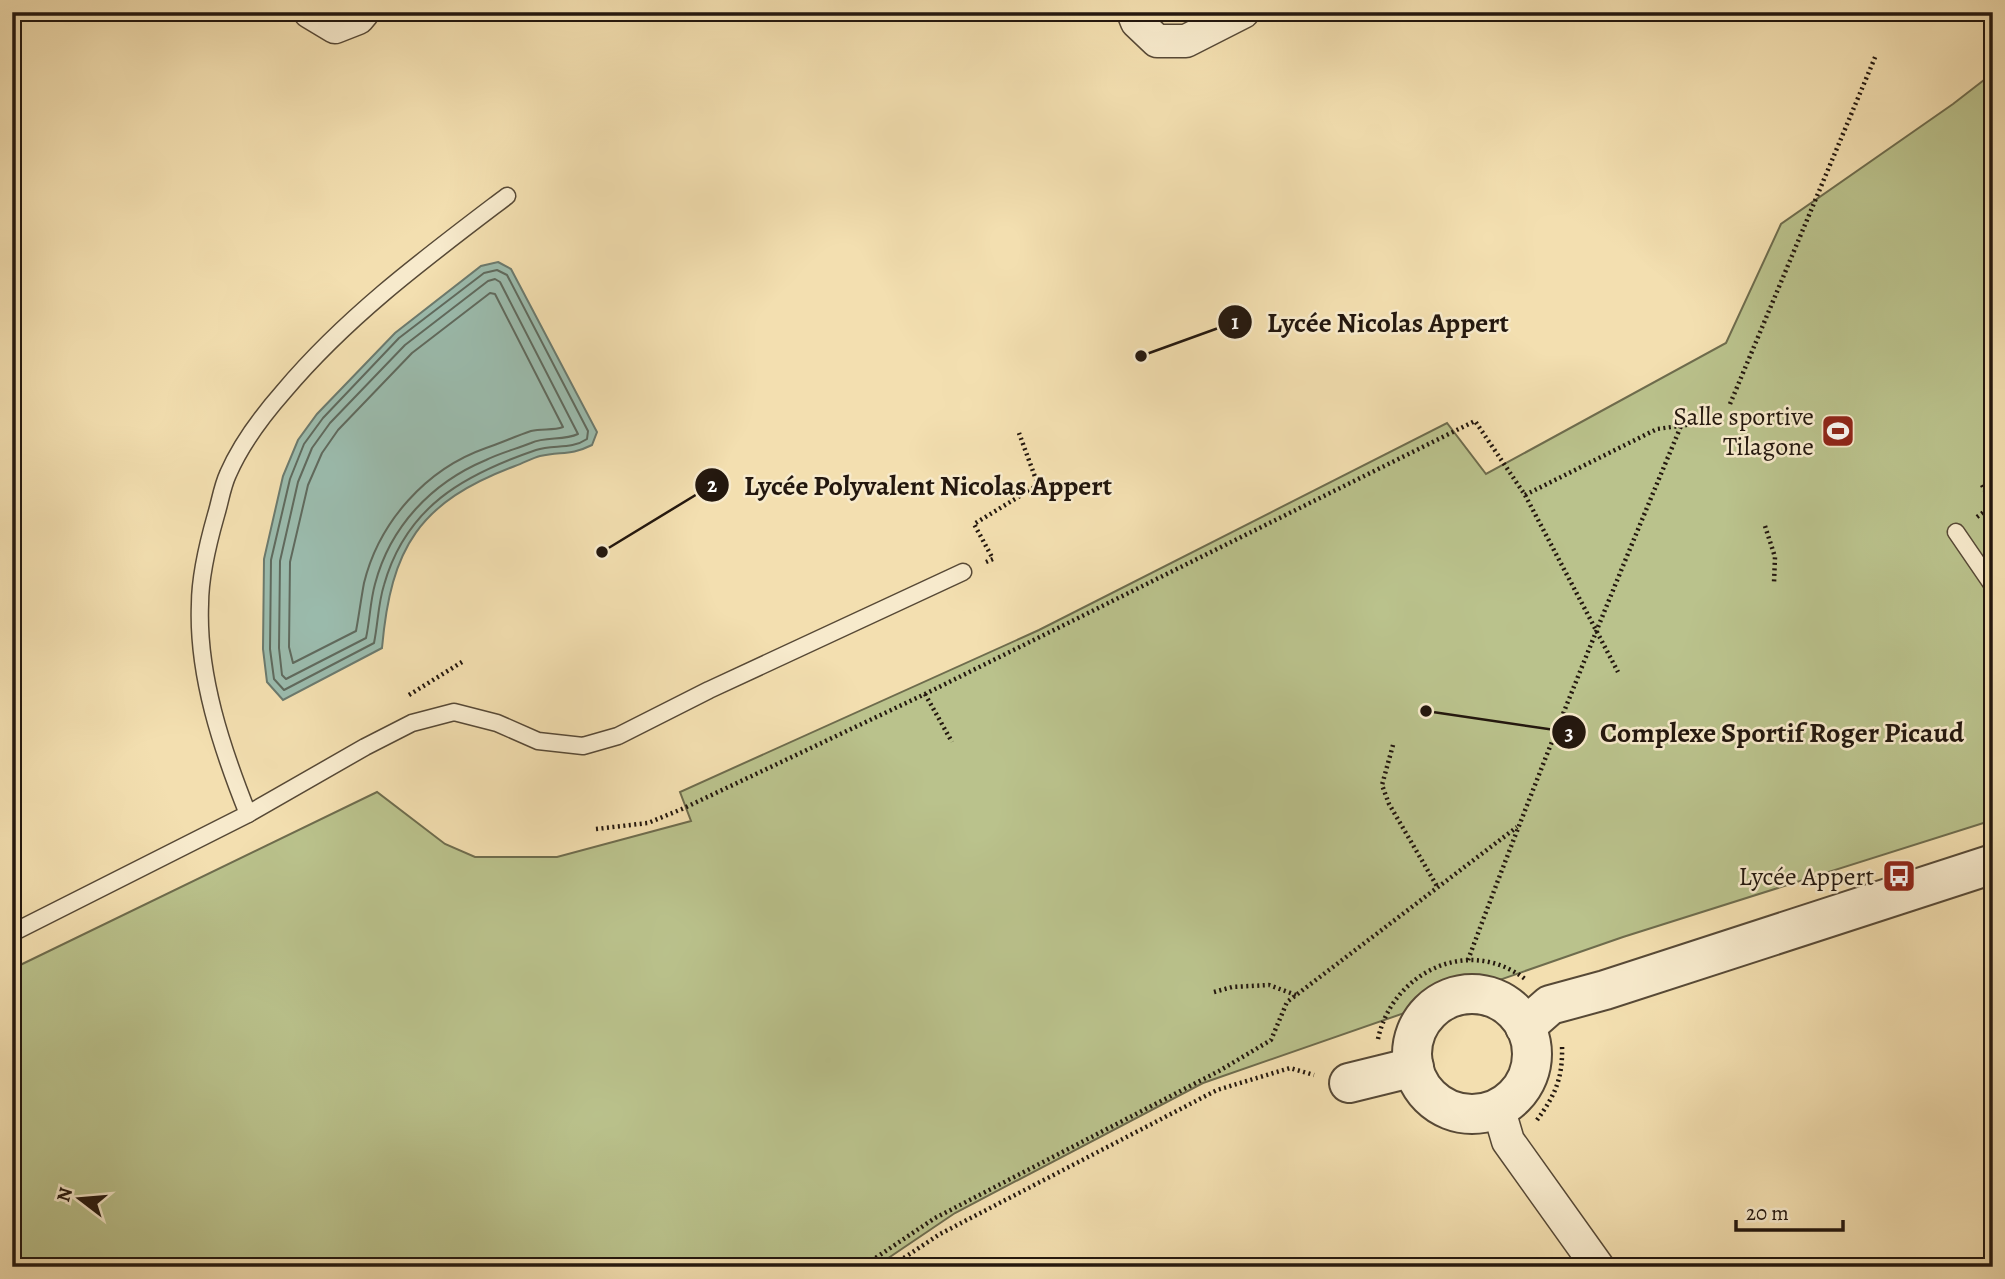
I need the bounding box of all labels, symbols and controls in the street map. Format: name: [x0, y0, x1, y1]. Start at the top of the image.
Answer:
callout: Lycée Nicolas Appert: [1218, 298, 1523, 347]
text: Lycée Nicolas Appert: [1267, 304, 1509, 342]
text: 1: [1231, 308, 1239, 336]
place label: Salle sportive Tilagone: [1673, 399, 1814, 464]
sports icon: Salle sportive Tilagone: [1819, 412, 1857, 450]
callout: Lycée Polyvalent Nicolas Appert: [695, 460, 1126, 509]
text: Lycée Polyvalent Nicolas Appert: [744, 467, 1112, 505]
text: 2: [707, 471, 717, 499]
callout: Complexe Sportif Roger Picaud: [1551, 708, 1978, 757]
text: Complexe Sportif Roger Picaud: [1600, 714, 1965, 752]
text: 3: [1564, 719, 1574, 747]
bus stop icon: Lycée Appert: [1880, 857, 1918, 895]
place label: Lycée Appert: [1739, 859, 1874, 894]
north arrow: [46, 1164, 116, 1234]
text: N: [50, 1184, 79, 1205]
scale bar: [1736, 1188, 1842, 1232]
text: 20 m: [1746, 1199, 1789, 1227]

